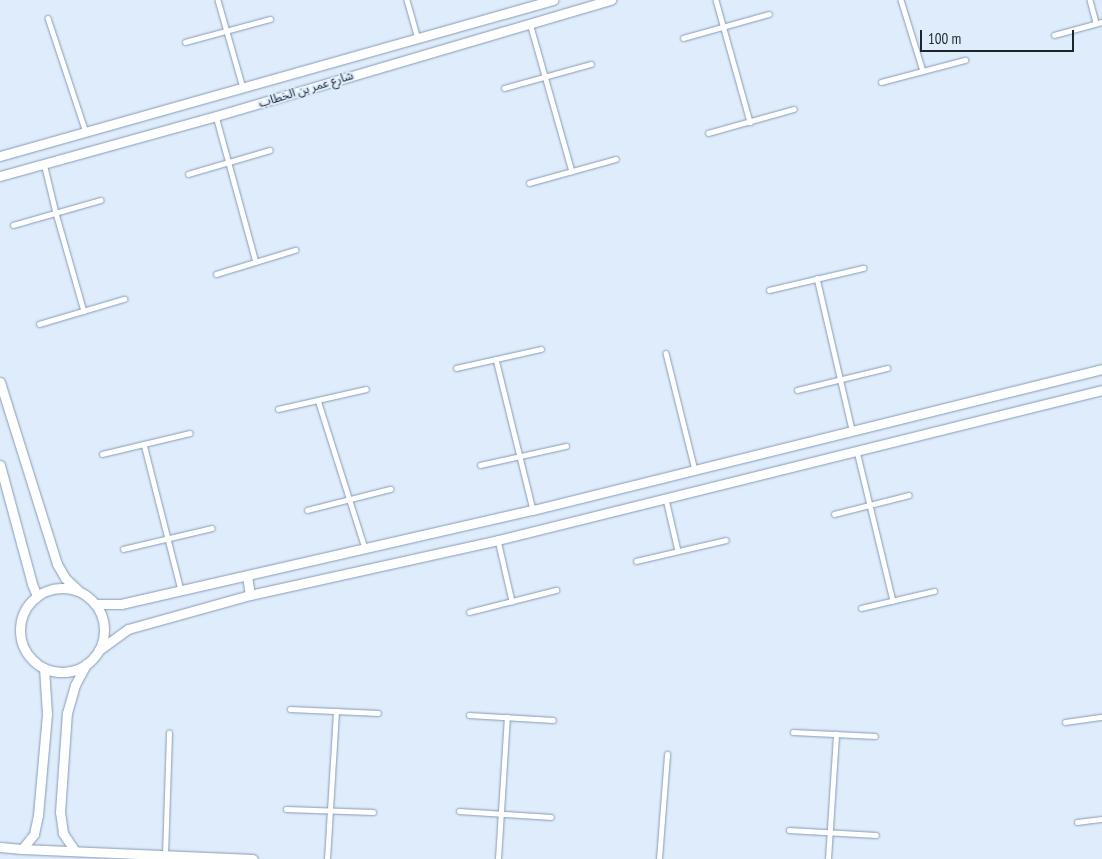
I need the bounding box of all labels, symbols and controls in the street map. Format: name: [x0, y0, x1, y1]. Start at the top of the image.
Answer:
scale bar: [922, 20, 1076, 52]
text: 100 m: [928, 29, 961, 48]
street label: شارع عمر بن الخطاب: [257, 68, 355, 110]

